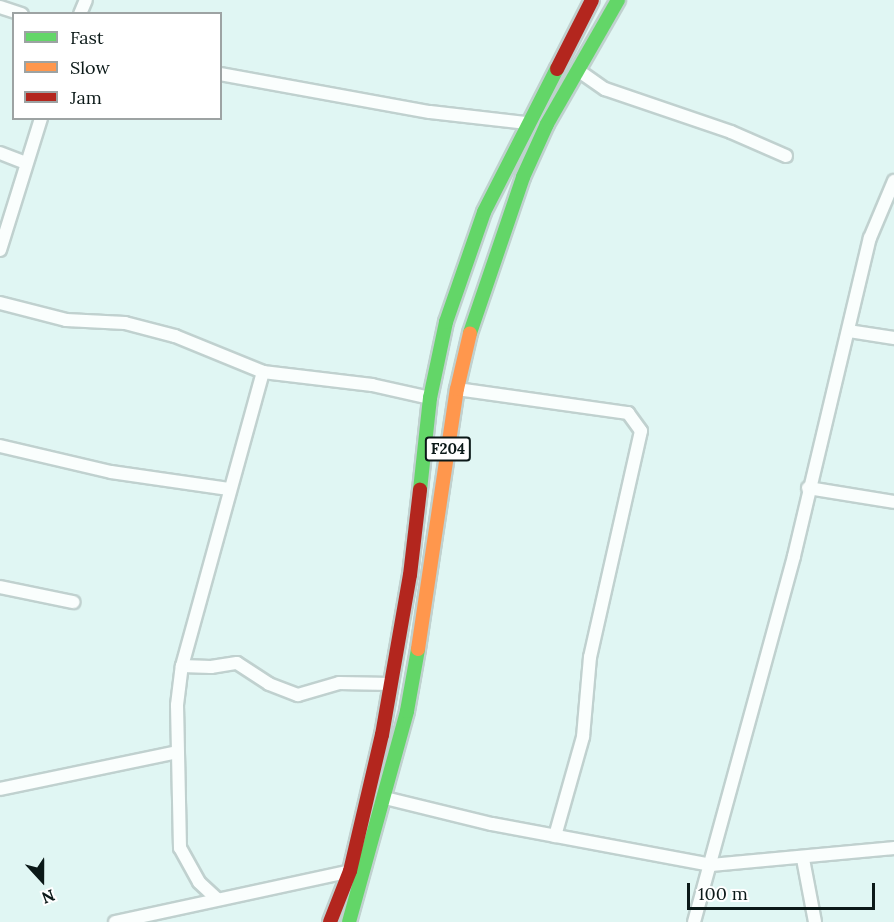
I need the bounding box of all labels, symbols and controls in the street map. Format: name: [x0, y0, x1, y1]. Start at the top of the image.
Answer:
legend: [12, 12, 222, 120]
text: Fast: [70, 26, 104, 49]
text: Slow: [70, 56, 110, 79]
text: Jam: [70, 86, 102, 109]
road number: F204: [424, 437, 472, 461]
north arrow: [12, 850, 72, 910]
scale bar: [690, 871, 878, 909]
text: 100 m: [698, 882, 748, 905]
text: N: [39, 885, 58, 908]

